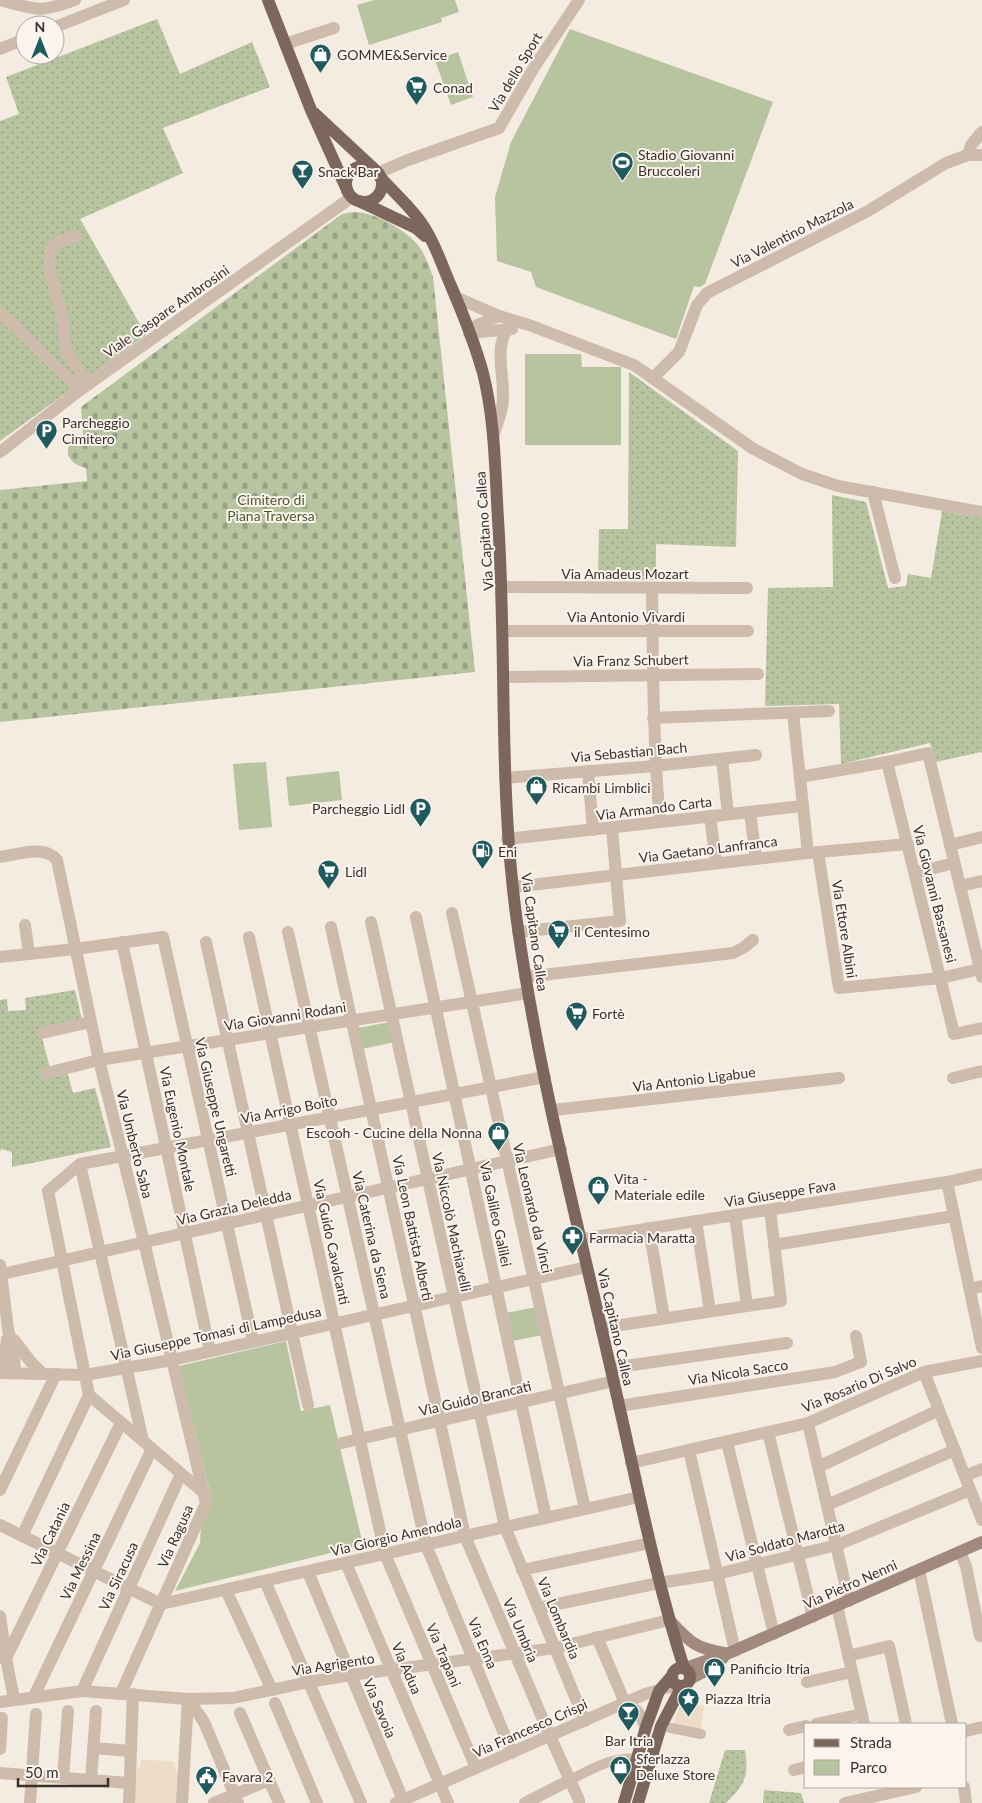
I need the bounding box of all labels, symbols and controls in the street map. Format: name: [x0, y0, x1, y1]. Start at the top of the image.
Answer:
north arrow: [15, 15, 65, 65]
text: N: [35, 18, 45, 35]
street label: Via dello Sport: [485, 29, 545, 115]
shop icon: GOMME&Service: [309, 42, 333, 73]
place label: GOMME&Service: [337, 46, 447, 63]
supermarket icon: Conad: [405, 75, 429, 106]
place label: Conad: [433, 79, 473, 96]
place label: Stadio Giovanni Bruccoleri: [638, 146, 734, 179]
sports icon: Stadio Giovanni Bruccoleri: [610, 150, 634, 181]
bar icon: Snack Bar: [290, 159, 314, 190]
place label: Snack Bar: [318, 163, 379, 180]
street label: Via Valentino Mazzola: [728, 195, 856, 271]
street label: Viale Gaspare Ambrosini: [100, 261, 232, 361]
place label: Parcheggio Cimitero: [62, 414, 130, 447]
parking icon: Parcheggio Cimitero: [34, 418, 58, 449]
street label: Via Capitano Callea: [471, 471, 497, 591]
park label: Cimitero di Piana Traversa: [227, 491, 315, 524]
street label: Via Amadeus Mozart: [561, 565, 689, 582]
street label: Via Antonio Vivardi: [567, 608, 685, 625]
street label: Via Franz Schubert: [573, 650, 689, 670]
street label: Via Sebastian Bach: [570, 738, 688, 766]
shop icon: Ricambi Limblici: [524, 775, 548, 806]
place label: Ricambi Limblici: [552, 779, 651, 796]
street label: Via Armando Carta: [595, 792, 713, 824]
parking icon: Parcheggio Lidl: [409, 796, 433, 827]
place label: Parcheggio Lidl: [312, 800, 405, 817]
street label: Via Giovanni Bassanesi: [910, 824, 960, 964]
street label: Via Gaetano Lanfranca: [638, 832, 778, 866]
fuel station icon: Eni: [470, 839, 494, 870]
place label: Eni: [498, 843, 517, 860]
supermarket icon: Lidl: [317, 859, 341, 890]
place label: Lidl: [345, 863, 367, 880]
street label: Via Capitano Callea: [518, 872, 552, 992]
street label: Via Ettore Albini: [829, 879, 861, 979]
supermarket icon: il Centesimo: [546, 919, 570, 950]
place label: il Centesimo: [574, 923, 650, 940]
street label: Via Giovanni Rodani: [223, 998, 347, 1034]
supermarket icon: Fortè: [564, 1001, 588, 1032]
place label: Fortè: [592, 1005, 625, 1022]
street label: Via Giuseppe Ungaretti: [192, 1036, 240, 1178]
street label: Via Antonio Ligabue: [632, 1063, 756, 1095]
street label: Via Eugenio Montale: [156, 1065, 200, 1193]
street label: Via Umberto Saba: [113, 1088, 157, 1200]
street label: Via Arrigo Boito: [239, 1091, 339, 1127]
shop icon: Escooh - Cucine della Nonna: [486, 1120, 510, 1151]
place label: Escooh - Cucine della Nonna: [306, 1124, 482, 1141]
street label: Via Leonardo da Vinci: [510, 1141, 556, 1275]
street label: Via Niccolò Machiavelli: [429, 1151, 475, 1293]
street label: Via Leon Battista Alberti: [389, 1154, 437, 1302]
street label: Via Galileo Galilei: [477, 1160, 515, 1268]
street label: Via Caterina da Siena: [349, 1170, 395, 1300]
place label: Vita - Materiale edile: [614, 1170, 705, 1203]
shop icon: Vita - Materiale edile: [586, 1174, 610, 1205]
street label: Via Giuseppe Fava: [723, 1176, 837, 1210]
street label: Via Guido Cavalcanti: [310, 1178, 354, 1306]
street label: Via Grazia Deledda: [175, 1186, 293, 1228]
pharmacy icon: Farmacia Maratta: [561, 1225, 585, 1256]
place label: Farmacia Maratta: [589, 1229, 695, 1246]
street label: Via Capitano Callea: [594, 1267, 638, 1387]
street label: Via Giuseppe Tomasi di Lampedusa: [109, 1302, 323, 1364]
street label: Via Rosario Di Salvo: [799, 1352, 919, 1416]
street label: Via Nicola Sacco: [687, 1356, 789, 1388]
street label: Via Guido Brancati: [417, 1377, 533, 1419]
street label: Via Catania: [27, 1499, 73, 1569]
street label: Via Ragusa: [154, 1502, 196, 1570]
street label: Via Giorgio Amendola: [329, 1513, 463, 1559]
street label: Via Soldato Marotta: [724, 1517, 846, 1565]
street label: Via Messina: [56, 1529, 104, 1603]
street label: Via Siracusa: [95, 1539, 141, 1613]
street label: Via Pietro Nenni: [801, 1556, 899, 1612]
street label: Via Lombardia: [534, 1575, 584, 1662]
street label: Via Umbria: [500, 1595, 542, 1665]
street label: Via Enna: [465, 1615, 501, 1671]
street label: Via Trapani: [423, 1621, 465, 1689]
street label: Via Adua: [388, 1639, 426, 1697]
street label: Via Agrigento: [291, 1649, 376, 1679]
shop icon: Panificio Itria: [702, 1656, 726, 1687]
place label: Panificio Itria: [730, 1660, 810, 1677]
street label: Via Savoia: [360, 1676, 400, 1740]
place icon: Piazza Itria: [677, 1686, 701, 1717]
place label: Piazza Itria: [705, 1690, 771, 1707]
street label: Via Francesco Crispi: [470, 1695, 590, 1761]
bar icon: Bar Itria: [617, 1700, 641, 1731]
legend: [804, 1723, 967, 1788]
place label: Bar Itria: [605, 1732, 653, 1749]
text: Strada: [850, 1733, 892, 1751]
place label: Sferlazza Deluxe Store: [636, 1750, 715, 1783]
shop icon: Sferlazza Deluxe Store: [608, 1754, 632, 1785]
scale bar: [18, 1756, 108, 1788]
text: Parco: [850, 1758, 887, 1776]
text: 50 m: [25, 1763, 59, 1781]
public building icon: Favara 2: [194, 1764, 218, 1795]
place label: Favara 2: [222, 1768, 273, 1785]

